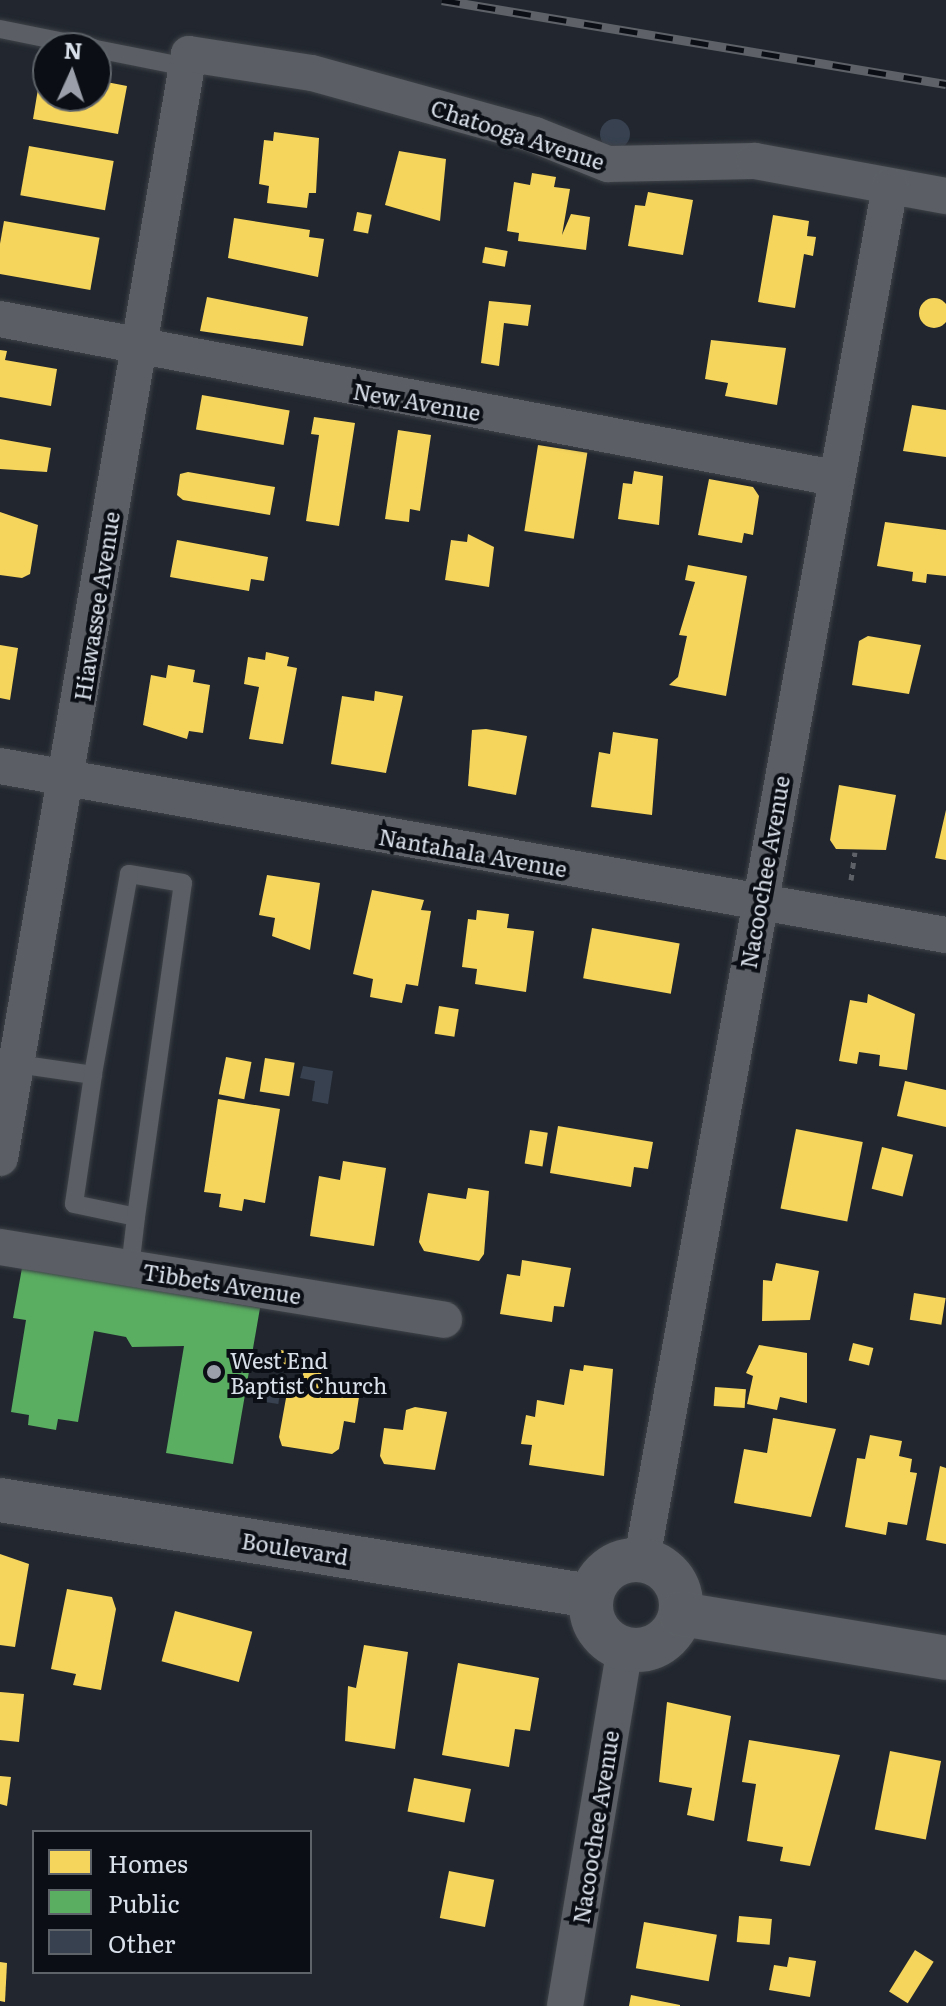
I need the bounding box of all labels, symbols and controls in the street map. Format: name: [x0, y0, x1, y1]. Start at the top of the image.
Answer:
north arrow: [32, 32, 112, 112]
text: N: [63, 33, 83, 66]
street label: Chatooga Avenue: [428, 93, 608, 175]
street label: New Avenue: [351, 377, 483, 425]
street label: Hiawassee Avenue: [68, 509, 124, 703]
street label: Nacoochee Avenue: [734, 774, 794, 970]
street label: Nantahala Avenue: [377, 822, 569, 882]
street label: Tibbets Avenue: [141, 1257, 303, 1309]
place label: West End Baptist Church: [230, 1346, 387, 1398]
marker: West End Baptist Church: [205, 1363, 223, 1381]
street label: Boulevard: [240, 1527, 350, 1569]
street label: Nacoochee Avenue: [567, 1728, 623, 1926]
legend: [32, 1830, 312, 1974]
text: Homes: [108, 1845, 188, 1880]
text: Public: [108, 1885, 179, 1920]
text: Other: [108, 1925, 175, 1960]

